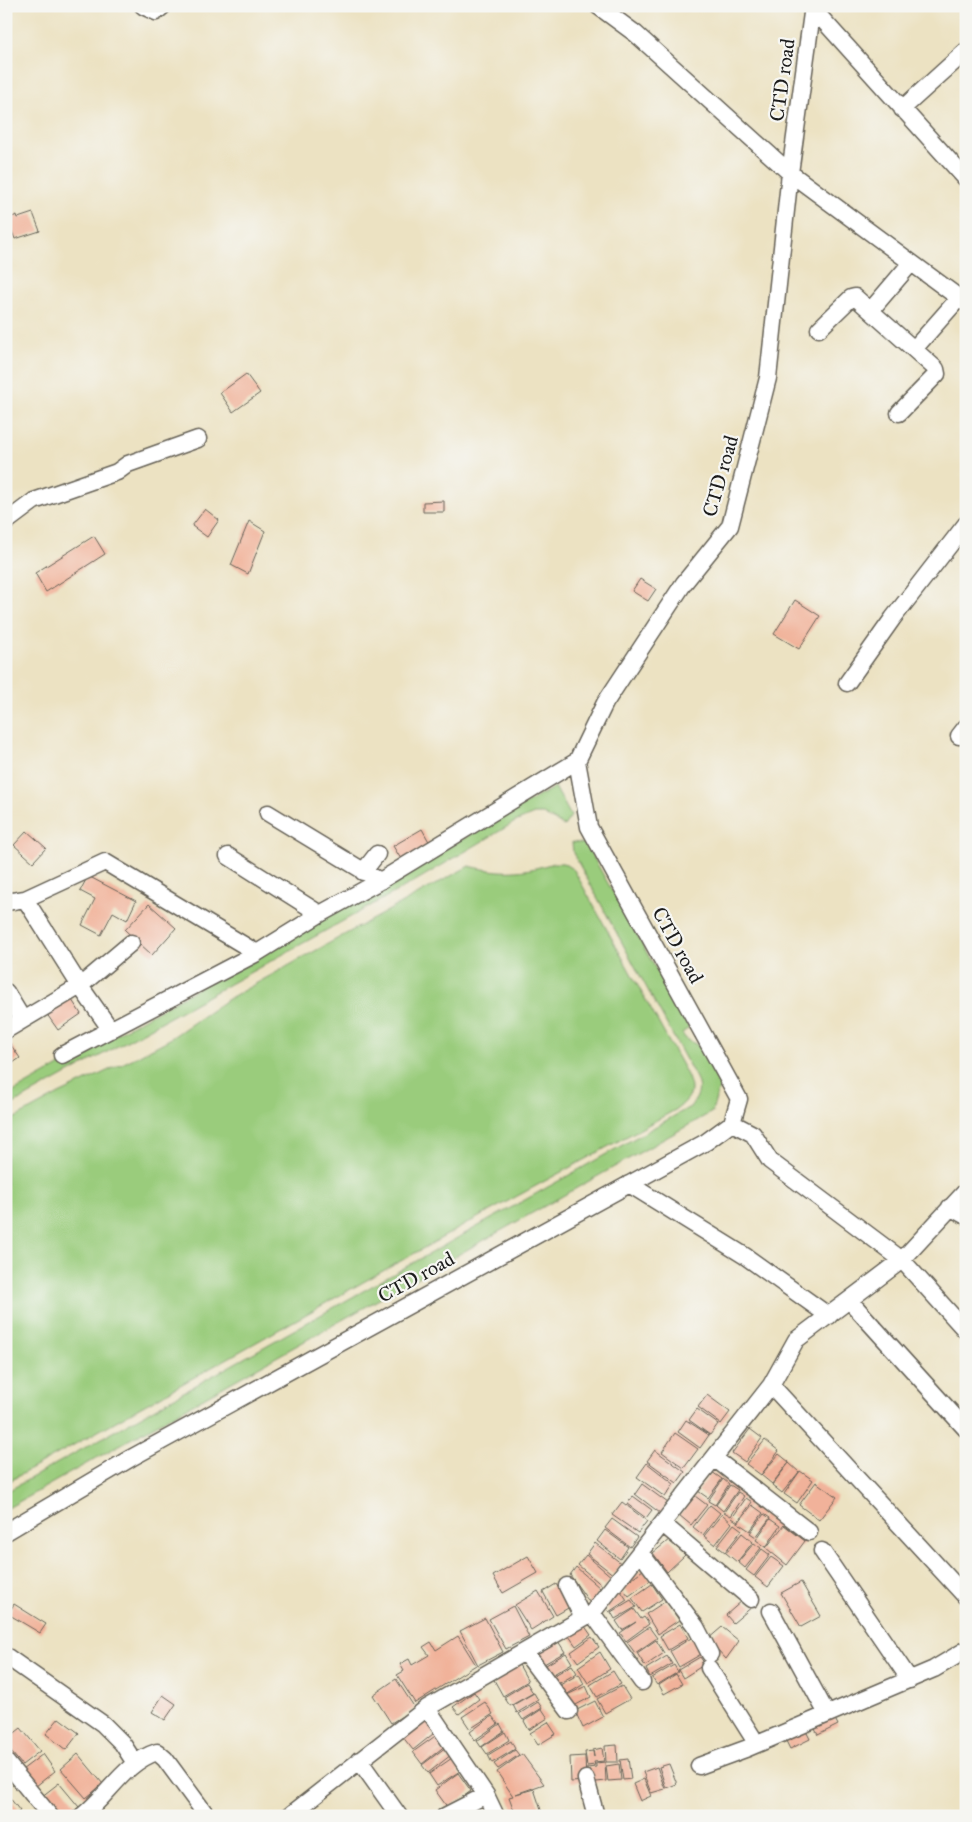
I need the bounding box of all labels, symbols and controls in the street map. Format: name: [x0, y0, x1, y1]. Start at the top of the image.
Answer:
street label: CTD road: [764, 37, 800, 123]
street label: CTD road: [697, 433, 743, 519]
street label: CTD road: [647, 903, 709, 987]
street label: CTD road: [374, 1246, 458, 1308]

